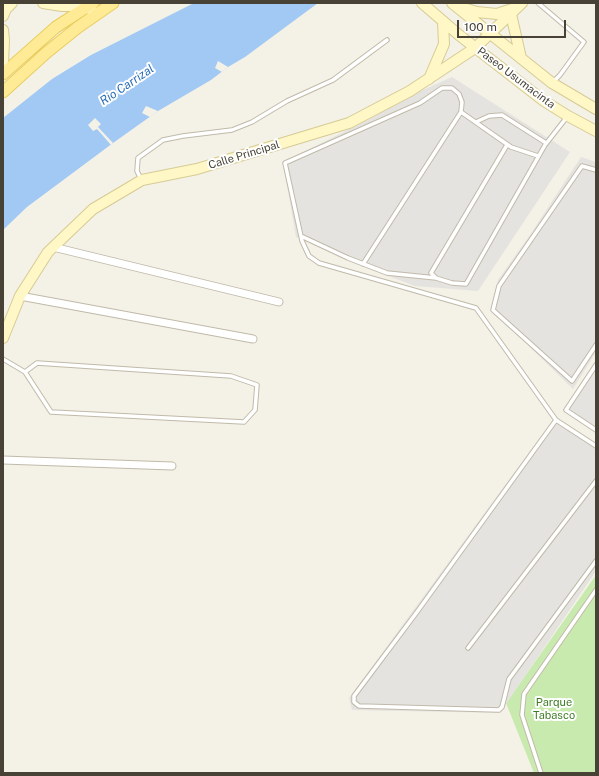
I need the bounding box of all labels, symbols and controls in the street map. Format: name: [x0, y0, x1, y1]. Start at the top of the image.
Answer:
scale bar: [459, 12, 568, 38]
text: 100 m: [464, 20, 497, 34]
street label: Paseo Usumacinta: [474, 44, 558, 112]
water label: Rio Carrizal: [97, 62, 157, 108]
street label: Calle Principal: [207, 138, 281, 172]
park label: Parque Tabasco: [533, 696, 575, 722]

